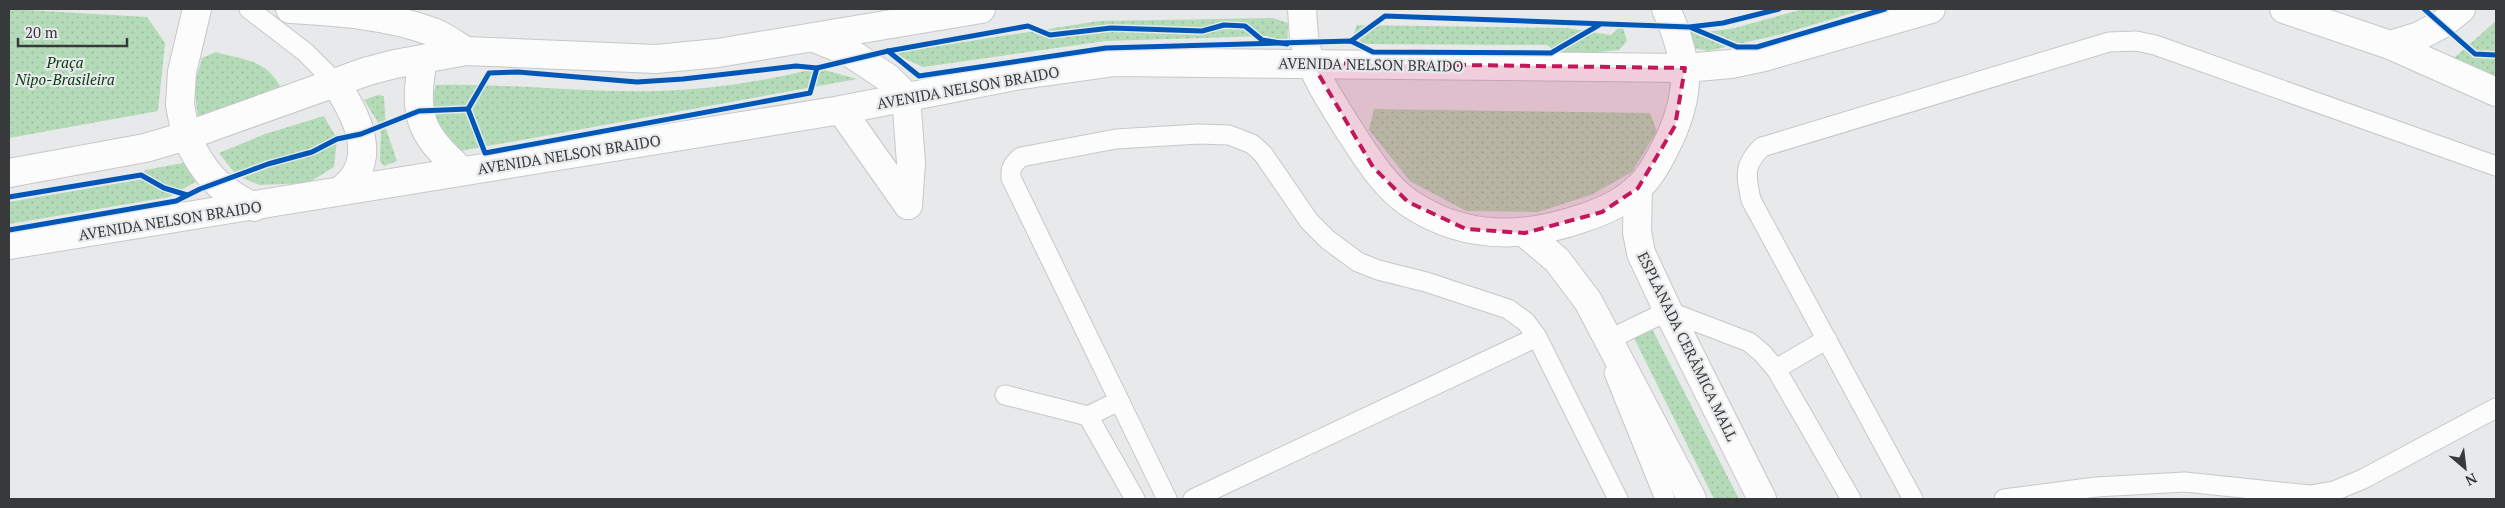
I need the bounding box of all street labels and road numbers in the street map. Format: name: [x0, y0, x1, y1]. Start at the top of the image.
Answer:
street label: AVENIDA NELSON BRAIDO: [1278, 52, 1464, 76]
street label: AVENIDA NELSON BRAIDO: [875, 61, 1061, 113]
street label: AVENIDA NELSON BRAIDO: [476, 130, 662, 178]
street label: AVENIDA NELSON BRAIDO: [77, 196, 263, 244]
street label: ESPLANADA CERÂMICA MALL: [1633, 248, 1743, 444]

